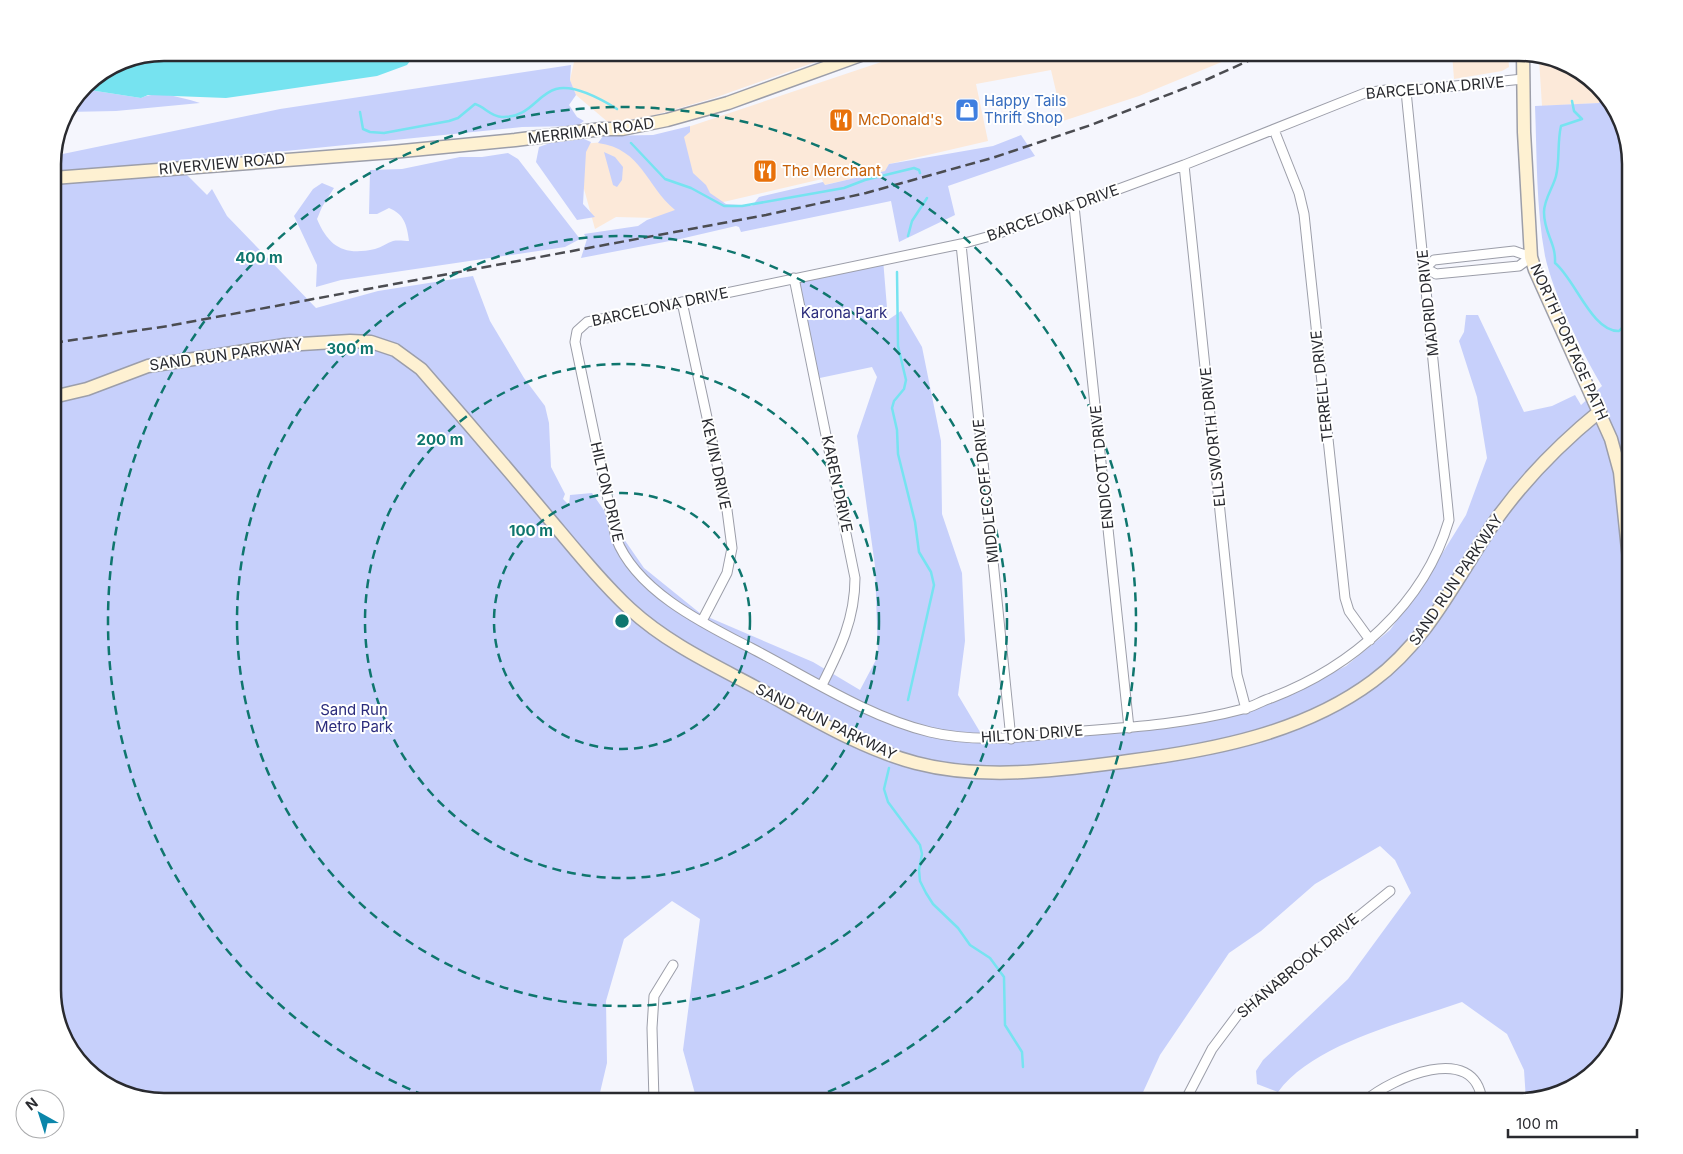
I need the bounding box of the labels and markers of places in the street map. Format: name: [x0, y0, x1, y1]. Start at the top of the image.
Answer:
place label: Happy Tails Thrift Shop: [984, 91, 1067, 127]
shop icon: Happy Tails Thrift Shop: [954, 97, 980, 123]
restaurant icon: McDonald's: [828, 107, 854, 133]
place label: McDonald's: [858, 110, 943, 129]
restaurant icon: The Merchant: [752, 158, 778, 184]
place label: The Merchant: [782, 161, 881, 180]
centre of rings: [613, 612, 631, 630]

